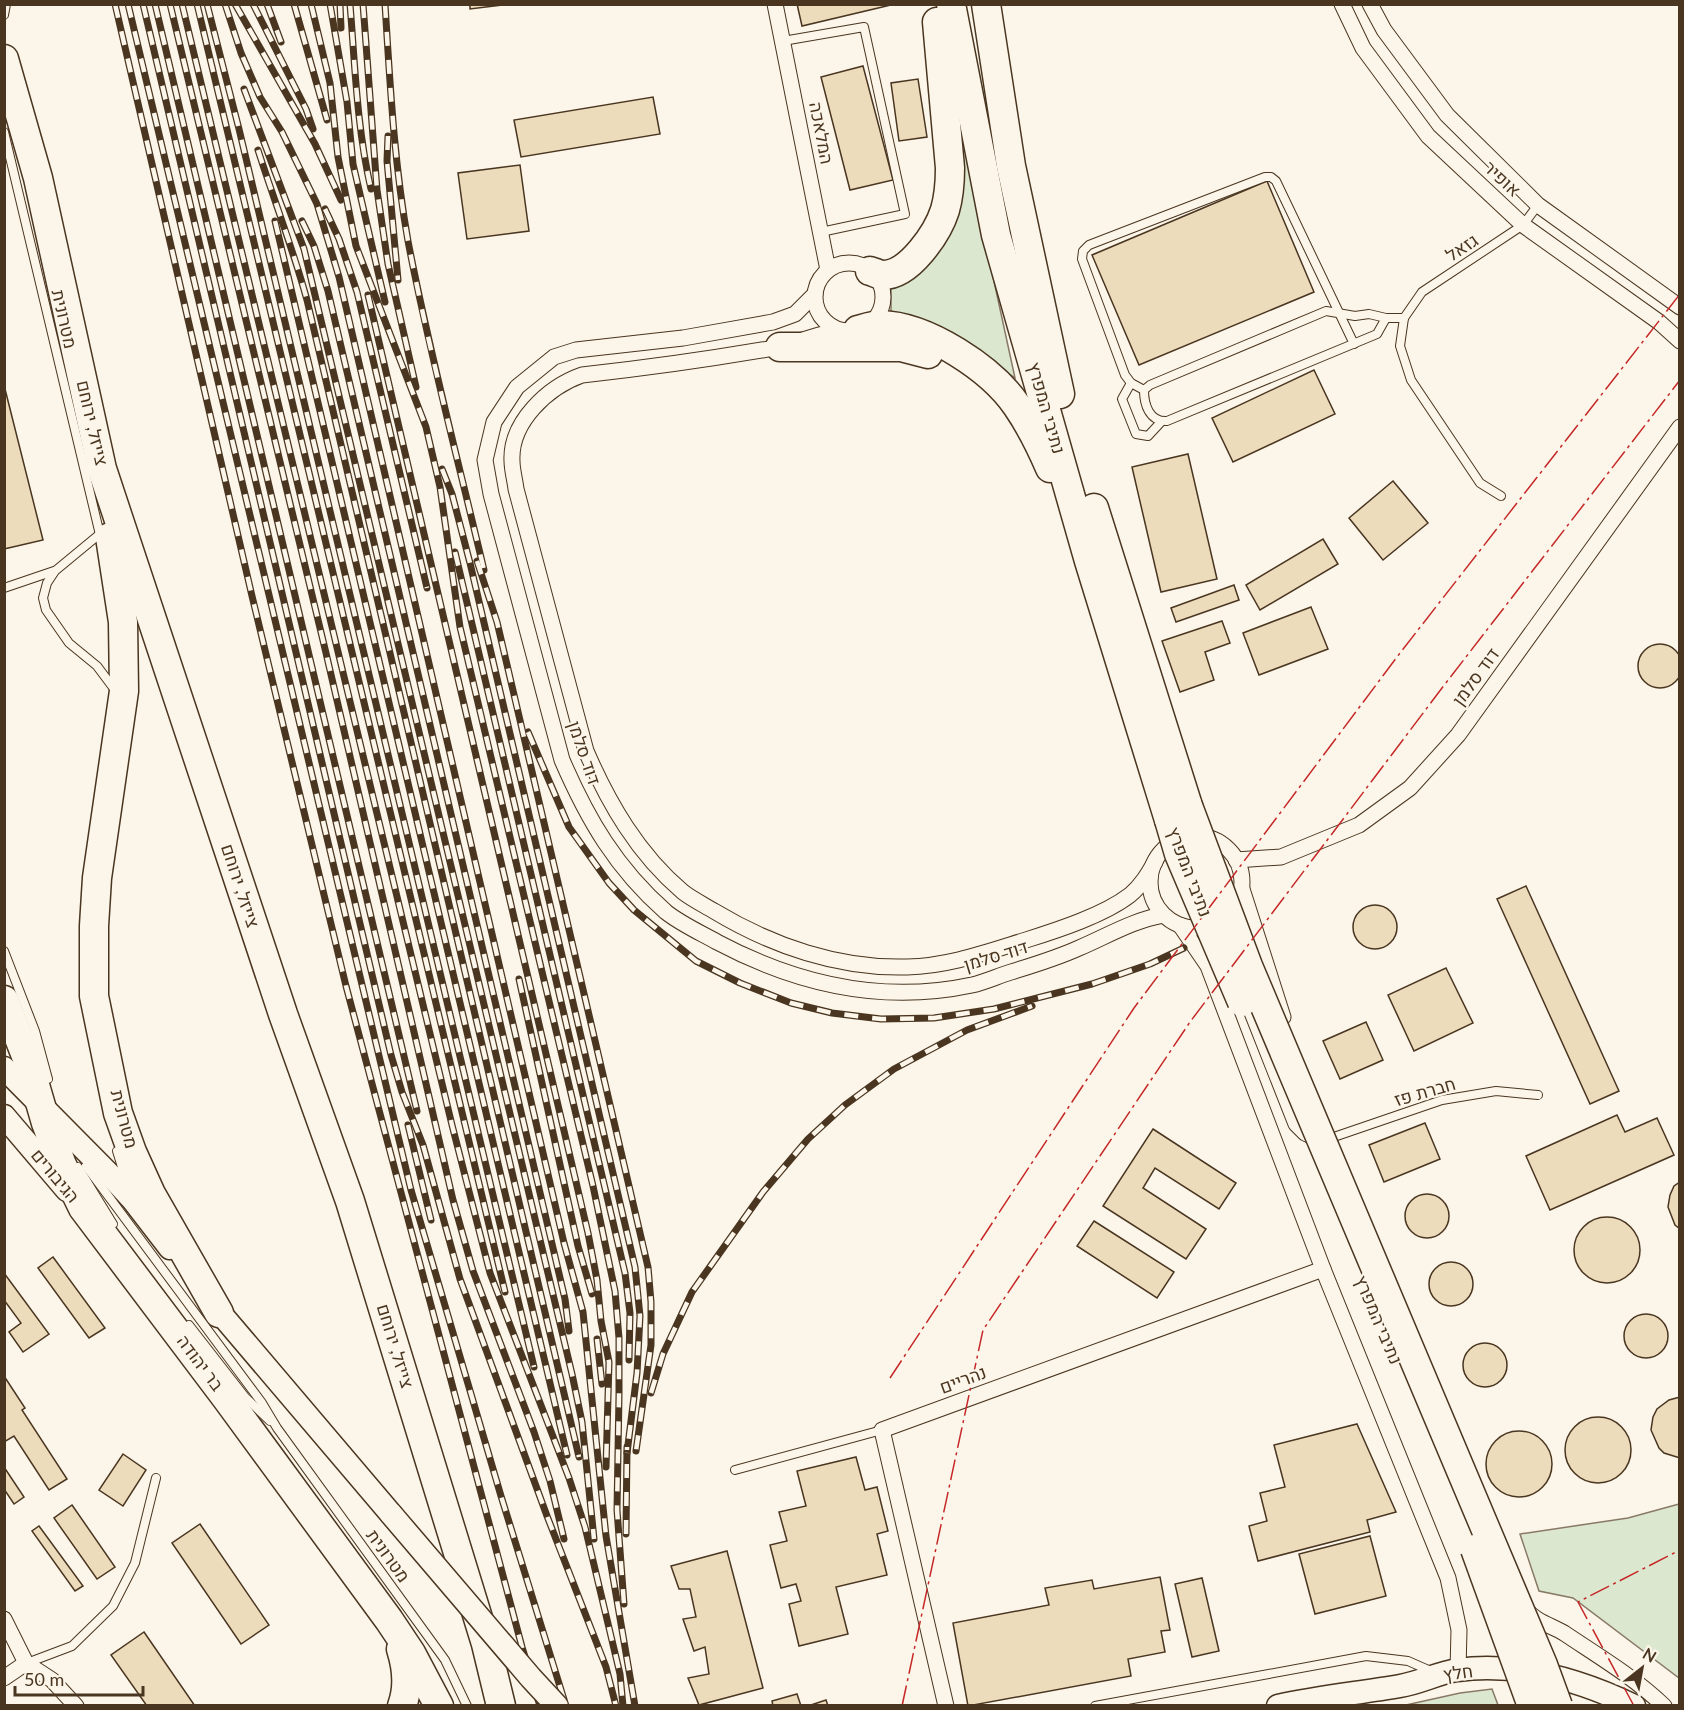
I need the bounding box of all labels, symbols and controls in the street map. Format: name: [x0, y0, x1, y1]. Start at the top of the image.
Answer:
street label: המלאכה: [805, 100, 839, 166]
street label: אופיר: [1480, 156, 1526, 201]
street label: גזאל: [1441, 229, 1482, 266]
street label: מטרונית: [48, 287, 82, 350]
street label: נתיבי המפרץ: [1023, 359, 1071, 456]
street label: צייזל, ירוחם: [72, 378, 114, 468]
street label: דוד סלמן: [1447, 643, 1503, 710]
street label: דוד סלמן: [564, 718, 606, 787]
street label: נתיבי המפרץ: [1163, 824, 1217, 920]
street label: צייזל, ירוחם: [217, 841, 265, 931]
street label: דוד סלמן: [961, 935, 1030, 975]
street label: חברת פז: [1392, 1072, 1458, 1110]
street label: מטרונית: [107, 1087, 143, 1150]
street label: הגיבורים: [27, 1144, 85, 1207]
street label: נתיבי המפרץ: [1350, 1272, 1408, 1367]
street label: צייזל, ירוחם: [373, 1301, 419, 1391]
street label: בר יהודה: [173, 1330, 229, 1395]
street label: נהריים: [936, 1360, 989, 1398]
street label: מטרונית: [362, 1525, 415, 1586]
north arrow: [1612, 1638, 1672, 1698]
text: N: [1640, 1643, 1660, 1666]
scale bar: [15, 1659, 142, 1697]
street label: חלץ: [1442, 1659, 1474, 1685]
text: 50 m: [24, 1668, 64, 1690]

